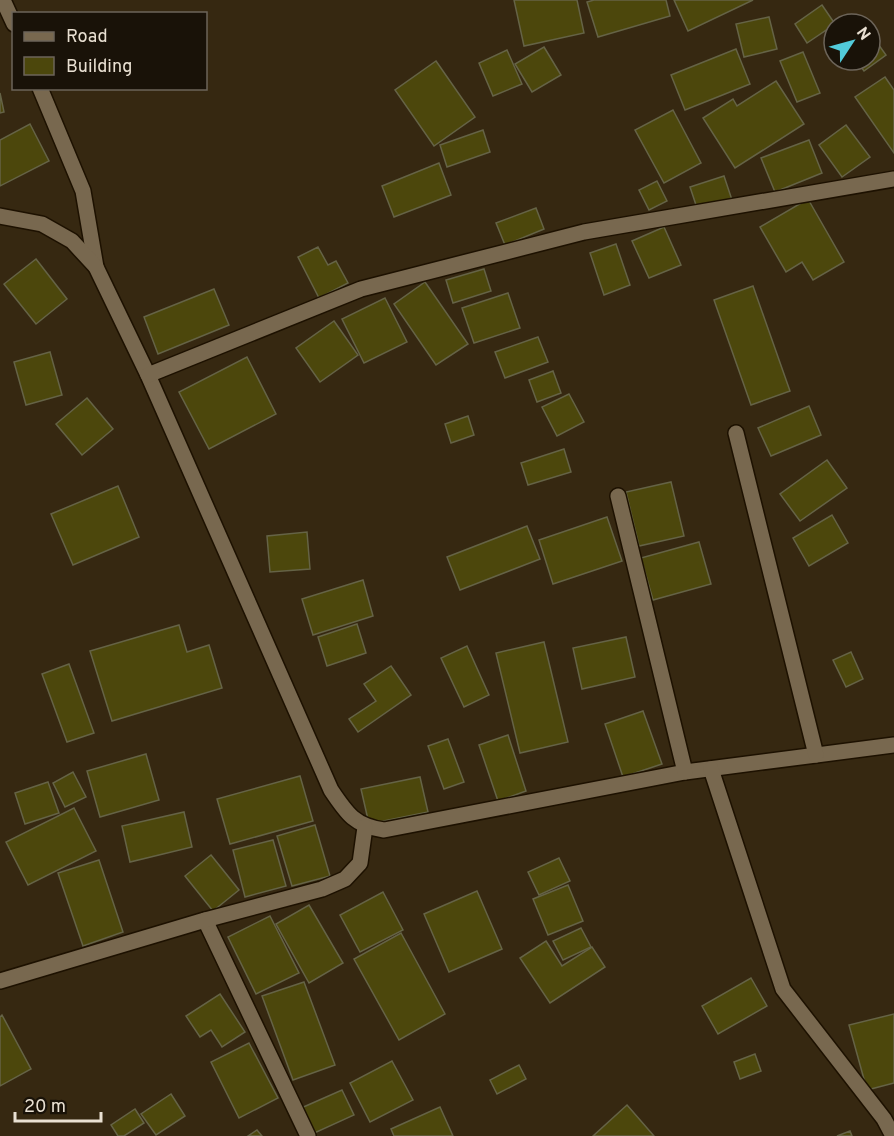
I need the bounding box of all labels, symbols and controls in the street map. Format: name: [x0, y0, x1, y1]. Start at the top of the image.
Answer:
legend: [12, 12, 207, 90]
north arrow: [822, 12, 882, 72]
text: N: [851, 24, 874, 45]
text: Road: [66, 26, 108, 49]
text: Building: [66, 56, 132, 79]
scale bar: [15, 1085, 100, 1123]
text: 20 m: [24, 1096, 66, 1119]

